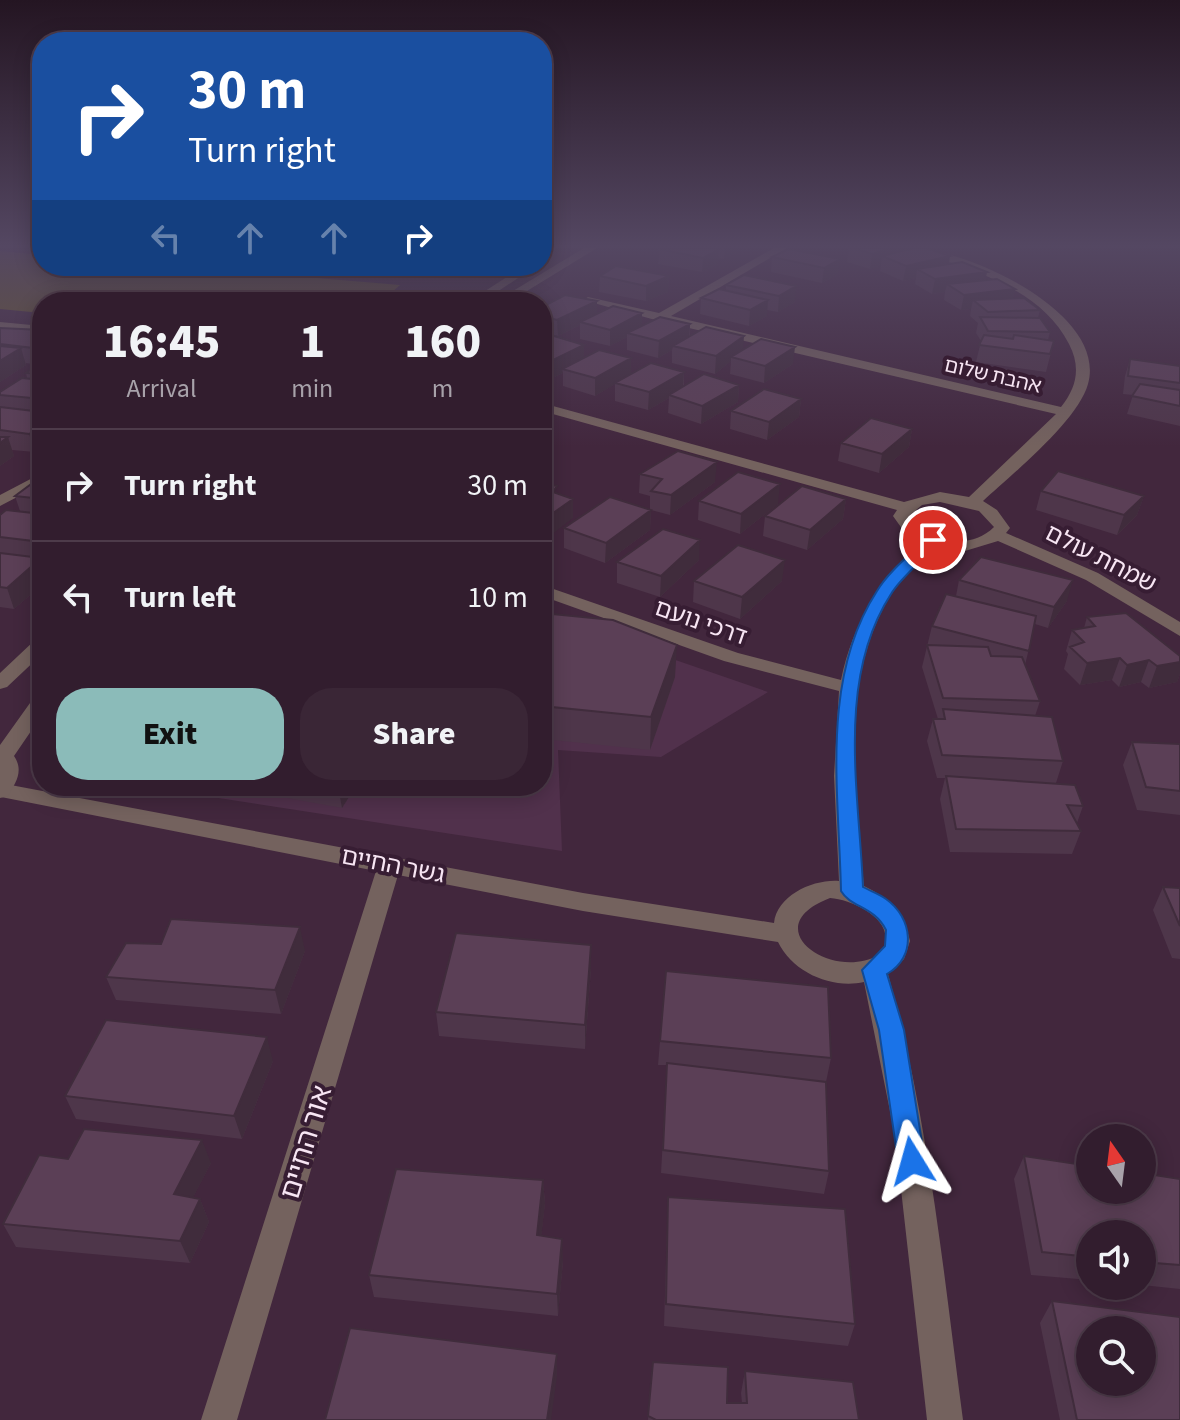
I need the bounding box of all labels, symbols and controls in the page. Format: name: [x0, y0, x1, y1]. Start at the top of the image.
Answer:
text: 30 m: [188, 51, 306, 130]
icon: right: [56, 64, 160, 168]
text: Turn right: [188, 125, 336, 176]
icon: left: [144, 216, 188, 260]
icon: ahead: [228, 216, 272, 260]
icon: ahead: [312, 216, 356, 260]
icon: right: [396, 216, 440, 260]
text: 16:45: [103, 308, 220, 376]
text: 1: [299, 308, 325, 376]
text: 160: [404, 308, 481, 376]
street label: אהבת שלום: [941, 351, 1044, 401]
text: Arrival: [127, 370, 197, 407]
text: min: [291, 370, 333, 407]
text: m: [432, 370, 453, 407]
icon: right: [56, 463, 100, 507]
text: Turn right: [124, 464, 256, 507]
text: 30 m: [467, 464, 528, 507]
pin: [899, 506, 967, 574]
street label: שמחת עולם: [1039, 515, 1163, 601]
icon: arrive: [911, 518, 955, 562]
icon: left: [56, 575, 100, 619]
text: Turn left: [124, 576, 236, 619]
text: 10 m: [467, 576, 528, 619]
street label: דרכי נועם: [650, 590, 752, 655]
button: Exit: [56, 688, 284, 780]
button: Share: [300, 688, 528, 780]
street label: גשר החיים: [338, 838, 448, 893]
street label: אור החיים: [270, 1081, 342, 1204]
position arrow: [870, 1119, 954, 1203]
north arrow: [1076, 1124, 1156, 1204]
map controls: [1076, 1124, 1156, 1396]
button: sound: [1076, 1220, 1156, 1300]
button: search: [1076, 1316, 1156, 1396]

